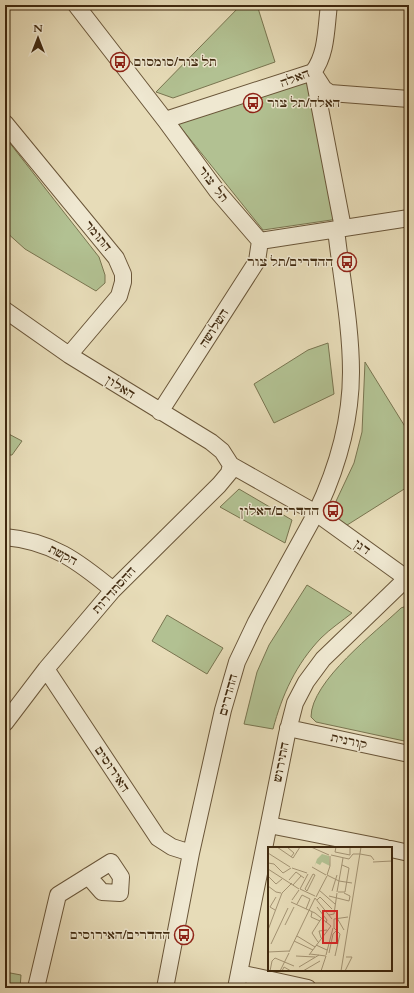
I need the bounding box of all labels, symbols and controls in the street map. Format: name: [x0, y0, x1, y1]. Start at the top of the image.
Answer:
north arrow: [18, 18, 58, 58]
text: N: [33, 21, 43, 36]
bus stop icon: תל צור/סומסום: [109, 51, 131, 73]
place label: תל צור/סומסום: [134, 54, 217, 70]
street label: האלה: [278, 65, 312, 91]
bus stop icon: האלה/תל צור: [242, 92, 264, 114]
place label: האלה/תל צור: [267, 95, 341, 111]
street label: תל צור: [194, 163, 232, 205]
street label: התומר: [81, 217, 116, 255]
bus stop icon: ההדרים/תל צור: [336, 251, 358, 273]
place label: ההדרים/תל צור: [247, 254, 333, 270]
street label: השלושה: [196, 305, 233, 350]
street label: האלון: [102, 372, 138, 403]
bus stop icon: ההדרים/האלון: [322, 500, 344, 522]
place label: ההדרים/האלון: [239, 503, 319, 519]
street label: דגן: [350, 536, 374, 559]
street label: הקשת: [46, 541, 81, 569]
street label: ההסתדרות: [89, 563, 140, 617]
street label: ההדרים: [215, 672, 241, 718]
street label: קורנית: [329, 729, 369, 753]
street label: התירוש: [269, 740, 293, 783]
street label: האירוסים: [91, 743, 133, 796]
inset map: [268, 847, 392, 971]
bus stop icon: ההדרים/האירוסים: [173, 924, 195, 946]
place label: ההדרים/האירוסים: [70, 927, 170, 943]

